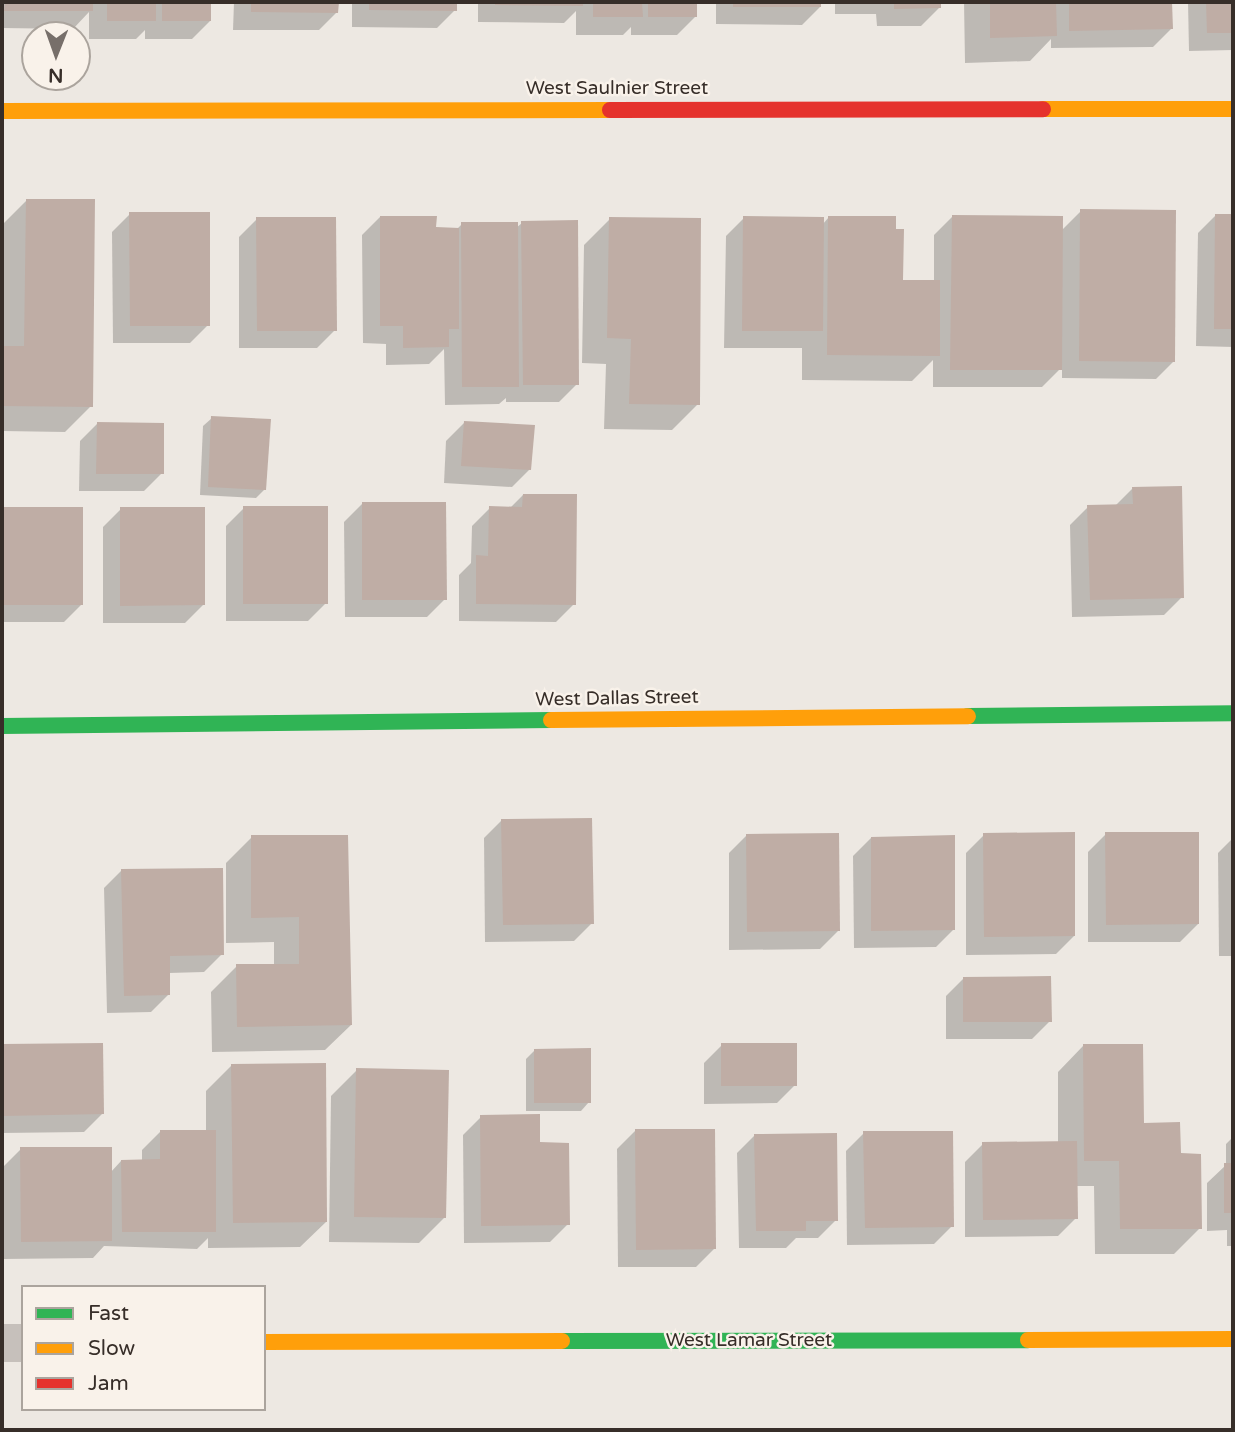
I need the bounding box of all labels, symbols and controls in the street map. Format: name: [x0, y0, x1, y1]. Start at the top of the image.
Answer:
north arrow: [21, 21, 91, 91]
text: N: [48, 64, 63, 86]
street label: West Saulnier Street: [526, 78, 708, 100]
street label: West Dallas Street: [535, 686, 699, 712]
legend: [21, 1285, 266, 1411]
text: Fast: [88, 1301, 129, 1326]
street label: West Lamar Street: [666, 1330, 832, 1352]
text: Slow: [88, 1336, 135, 1361]
text: Jam: [88, 1371, 129, 1396]

